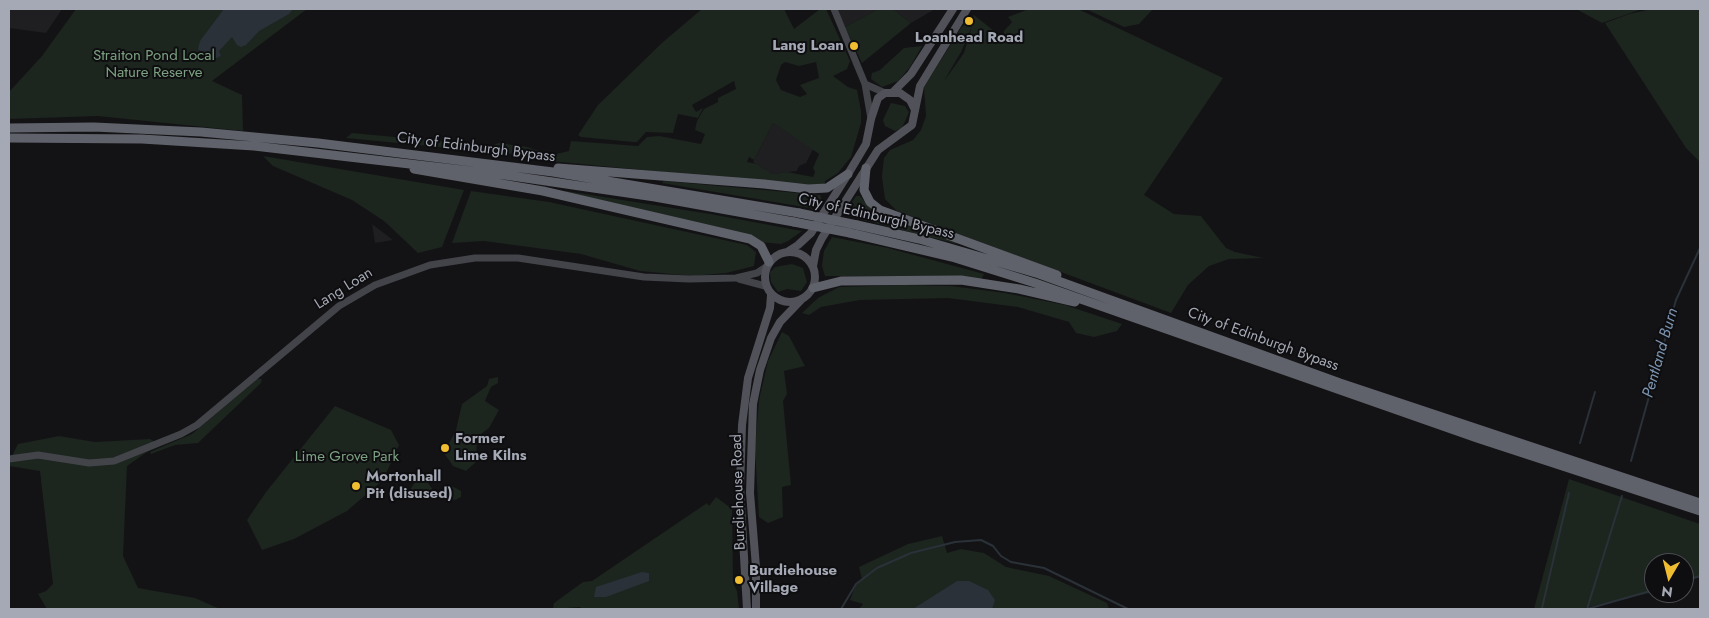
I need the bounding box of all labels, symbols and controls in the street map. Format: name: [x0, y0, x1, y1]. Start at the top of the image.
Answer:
marker: Loanhead Road: [963, 15, 975, 27]
place label: Loanhead Road: [915, 29, 1023, 47]
place label: Lang Loan: [772, 37, 844, 55]
marker: Lang Loan: [848, 40, 860, 52]
park label: Straiton Pond Local Nature Reserve: [93, 47, 215, 82]
street label: City of Edinburgh Bypass: [396, 129, 556, 167]
street label: City of Edinburgh Bypass: [796, 190, 956, 244]
street label: Lang Loan: [312, 264, 376, 314]
street label: City of Edinburgh Bypass: [1185, 304, 1341, 376]
water label: Pentland Burn: [1639, 306, 1683, 400]
place label: Former Lime Kilns: [455, 430, 527, 465]
street label: Burdiehouse Road: [728, 434, 750, 550]
marker: Former Lime Kilns: [439, 442, 451, 454]
park label: Lime Grove Park: [295, 448, 399, 466]
place label: Mortonhall Pit (disused): [366, 468, 453, 503]
marker: Mortonhall Pit (disused): [350, 480, 362, 492]
north arrow: [1644, 553, 1694, 603]
place label: Burdiehouse Village: [749, 562, 837, 597]
marker: Burdiehouse Village: [733, 574, 745, 586]
text: N: [1660, 581, 1674, 603]

